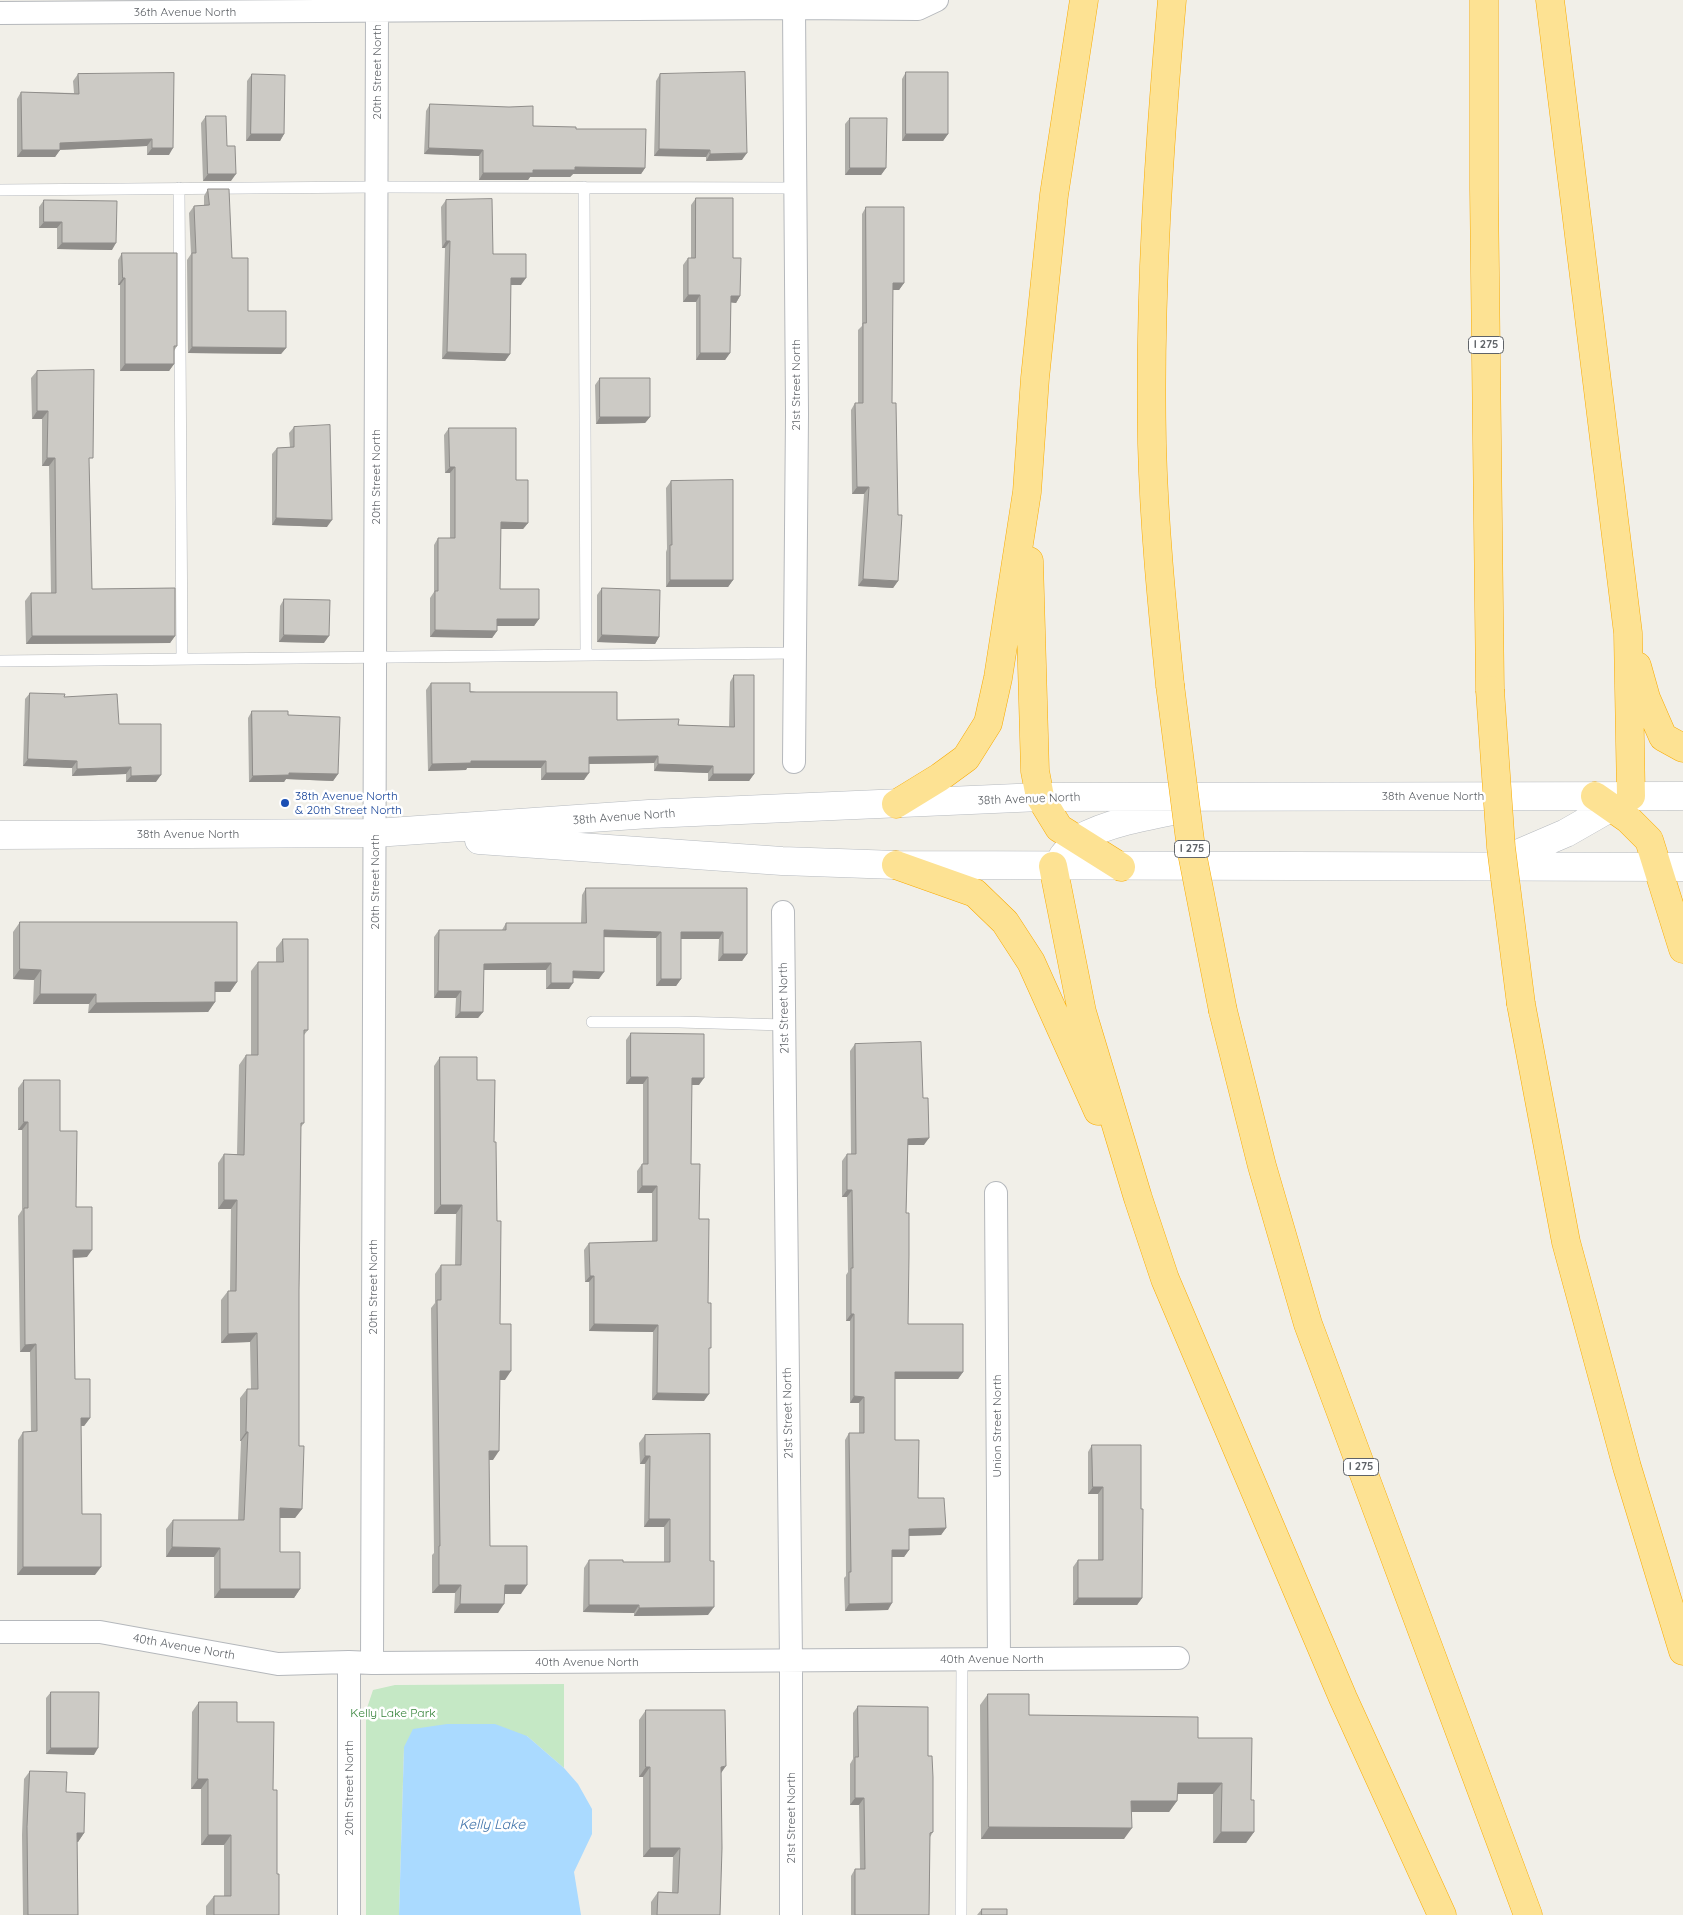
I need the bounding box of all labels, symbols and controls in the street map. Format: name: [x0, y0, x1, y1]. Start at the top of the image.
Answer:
street label: 36th Avenue North: [134, 5, 236, 19]
street label: 20th Street North: [370, 24, 384, 120]
road number: I 275: [1468, 336, 1504, 354]
street label: 21st Street North: [789, 339, 803, 431]
street label: 20th Street North: [369, 429, 383, 525]
place label: 38th Avenue North & 20th Street North: [295, 789, 402, 817]
street label: 38th Avenue North: [1382, 789, 1484, 803]
street label: 38th Avenue North: [977, 790, 1081, 808]
marker: 38th Avenue North & 20th Street North: [279, 797, 291, 809]
street label: 38th Avenue North: [572, 806, 676, 828]
street label: 38th Avenue North: [137, 827, 239, 841]
street label: 20th Street North: [368, 834, 382, 930]
road number: I 275: [1174, 841, 1210, 858]
street label: 21st Street North: [776, 962, 792, 1054]
street label: 20th Street North: [366, 1239, 380, 1335]
street label: 21st Street North: [780, 1367, 796, 1459]
street label: Union Street North: [990, 1374, 1004, 1478]
road number: I 275: [1344, 1458, 1378, 1475]
street label: 40th Avenue North: [132, 1631, 236, 1663]
street label: 40th Avenue North: [940, 1652, 1044, 1666]
street label: 40th Avenue North: [535, 1655, 639, 1669]
park label: Kelly Lake Park: [350, 1706, 436, 1720]
street label: 20th Street North: [342, 1740, 356, 1836]
street label: 21st Street North: [784, 1772, 798, 1864]
water label: Kelly Lake: [459, 1817, 525, 1833]

